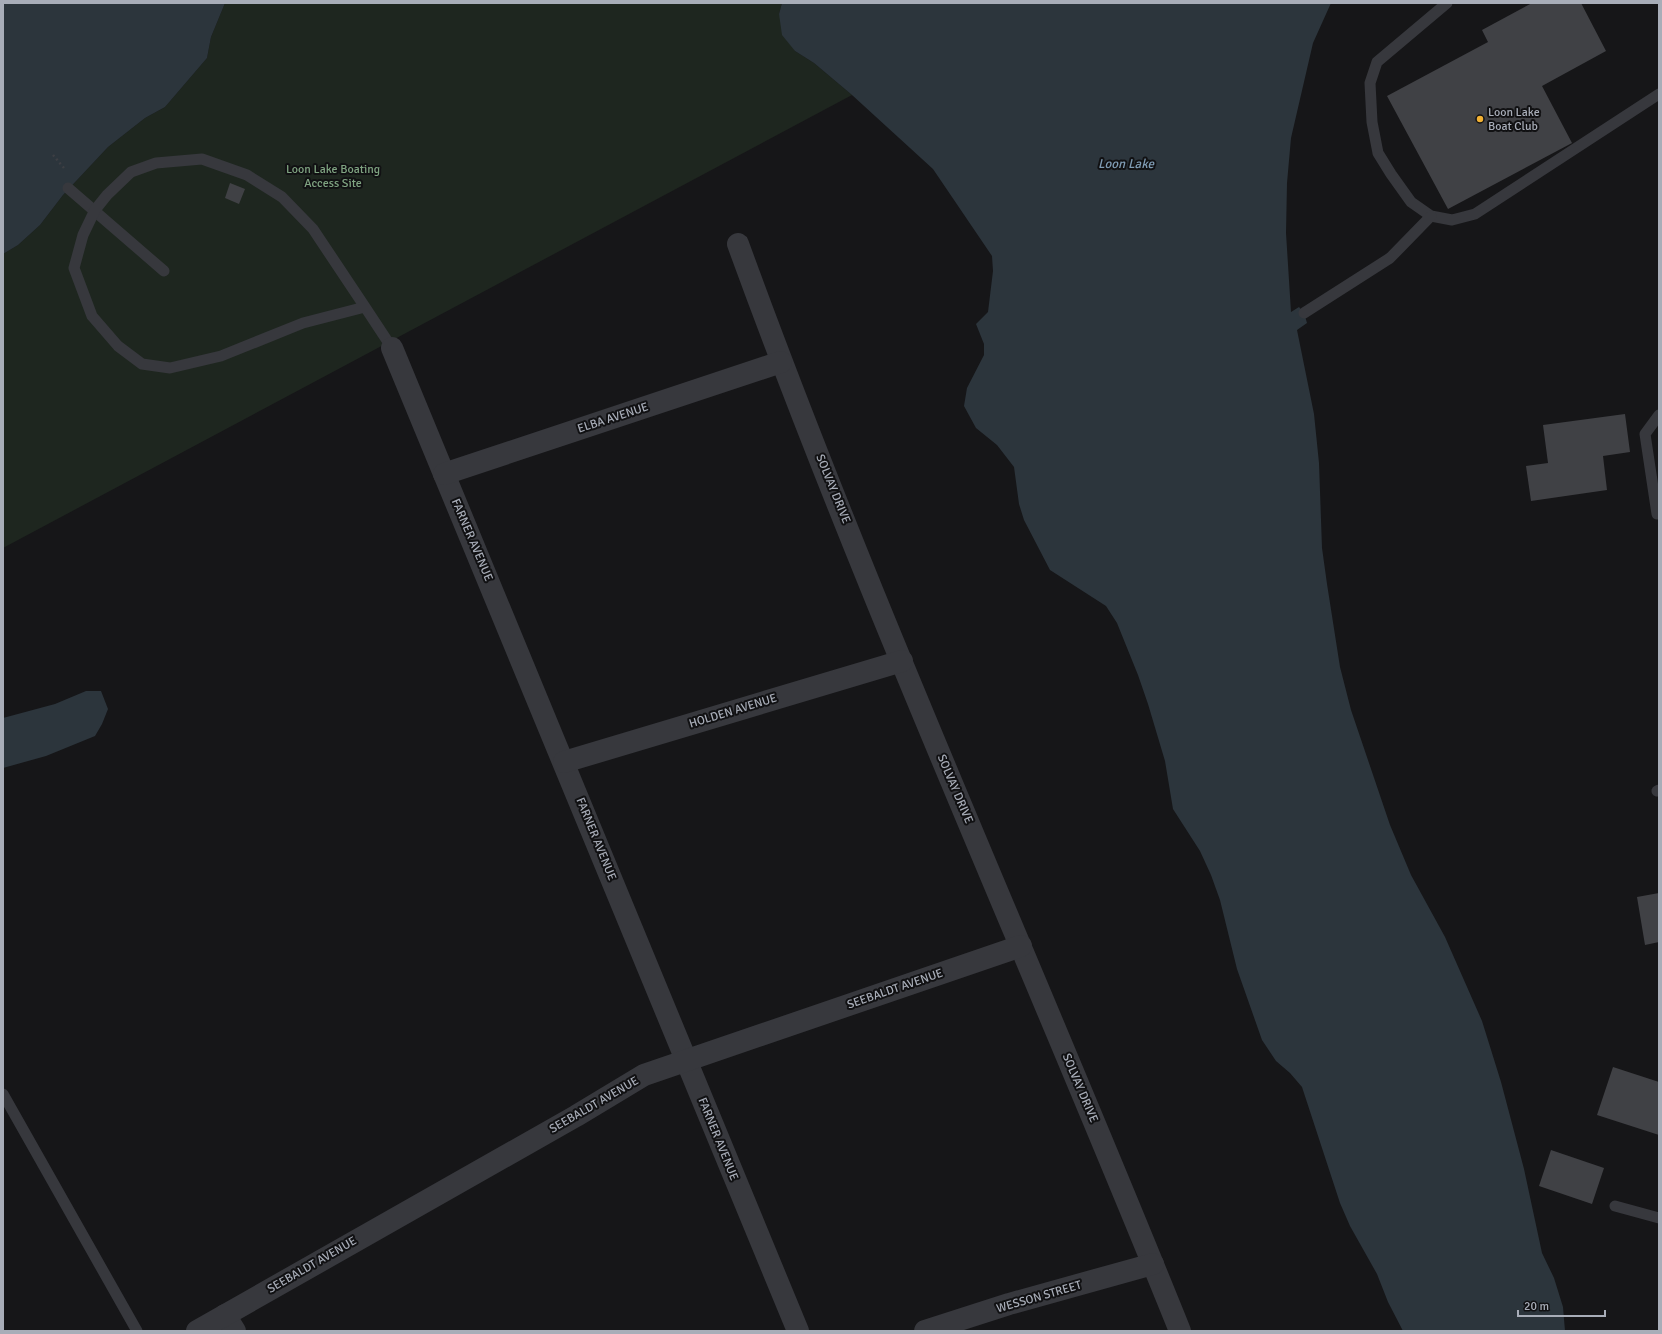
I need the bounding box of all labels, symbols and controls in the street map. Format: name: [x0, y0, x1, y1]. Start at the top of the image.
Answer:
place label: Loon Lake Boat Club: [1488, 105, 1540, 134]
marker: Loon Lake Boat Club: [1475, 114, 1485, 124]
water label: Loon Lake: [1098, 156, 1155, 172]
park label: Loon Lake Boating Access Site: [286, 162, 380, 191]
street label: ELBA AVENUE: [576, 399, 650, 437]
street label: SOLVAY DRIVE: [812, 452, 854, 526]
street label: FARNER AVENUE: [448, 496, 496, 584]
street label: HOLDEN AVENUE: [687, 690, 779, 731]
street label: SOLVAY DRIVE: [934, 752, 976, 826]
street label: FARNER AVENUE: [573, 795, 620, 883]
street label: SEEBALDT AVENUE: [845, 965, 945, 1012]
street label: SOLVAY DRIVE: [1059, 1051, 1101, 1125]
street label: SEEBALDT AVENUE: [547, 1073, 641, 1137]
street label: FARNER AVENUE: [695, 1095, 742, 1183]
street label: SEEBALDT AVENUE: [265, 1233, 359, 1297]
street label: WESSON STREET: [995, 1278, 1083, 1316]
scale bar: [1518, 1292, 1605, 1318]
text: 20 m: [1524, 1299, 1549, 1314]

